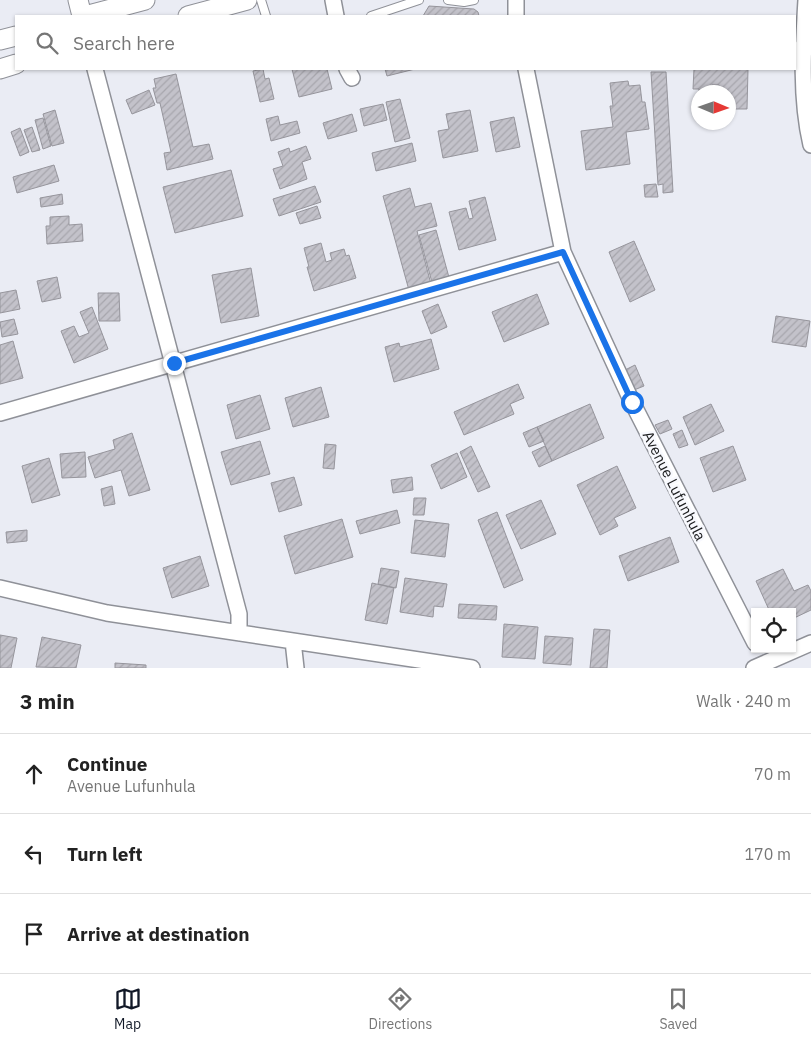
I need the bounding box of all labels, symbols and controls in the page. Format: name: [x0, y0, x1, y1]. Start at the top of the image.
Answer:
search box: [15, 15, 796, 70]
icon: search: [33, 29, 61, 57]
text: Search here: [73, 31, 175, 55]
north arrow: [691, 85, 736, 130]
route end: [163, 352, 186, 375]
route start: [621, 391, 644, 414]
street label: Avenue Lufunhula: [639, 428, 710, 544]
map controls: [751, 608, 796, 653]
button: locate: [751, 608, 796, 653]
text: 3 min: [20, 687, 75, 715]
text: Walk · 240 m: [696, 691, 791, 711]
text: Continue: [67, 752, 147, 776]
icon: ahead: [20, 760, 48, 788]
text: 70 m: [754, 764, 791, 784]
text: Avenue Lufunhula: [67, 776, 196, 796]
icon: left: [20, 840, 48, 868]
text: Turn left: [67, 842, 143, 866]
text: 170 m: [744, 844, 791, 864]
icon: arrive: [20, 920, 48, 948]
text: Arrive at destination: [67, 922, 250, 946]
tab: Map: [114, 985, 142, 1033]
tab: Directions: [369, 985, 432, 1033]
tab: Saved: [659, 985, 697, 1033]

